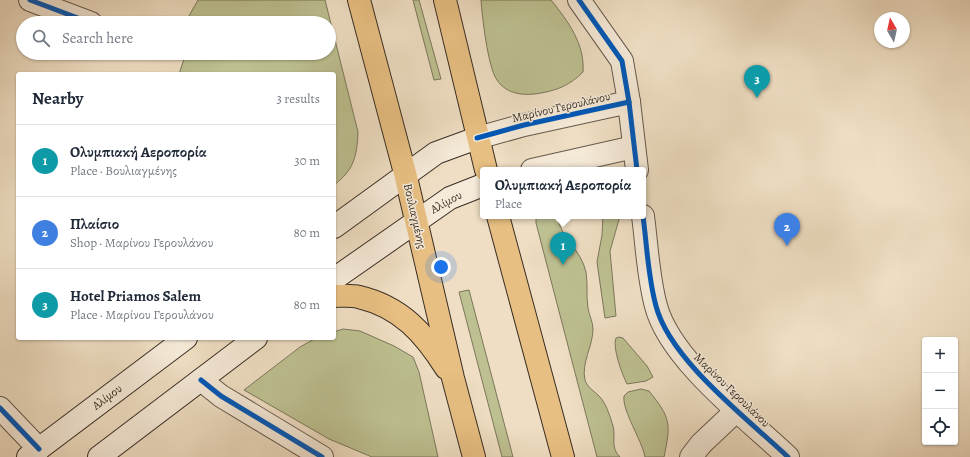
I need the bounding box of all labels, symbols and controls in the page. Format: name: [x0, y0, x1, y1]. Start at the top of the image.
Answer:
north arrow: [874, 12, 910, 48]
search box: [16, 16, 336, 60]
icon: search: [30, 27, 52, 49]
text: Search here: [62, 28, 133, 48]
pin: 3: [744, 65, 770, 98]
text: Nearby: [32, 87, 83, 110]
street label: Μαρίνου Γερουλάνου: [510, 88, 612, 126]
text: 3 results: [276, 90, 320, 107]
text: Ολυμπιακή Αεροπορία: [70, 142, 207, 162]
text: 1: [43, 152, 47, 169]
text: 30 m: [294, 152, 320, 169]
text: Place · Βουλιαγμένης: [70, 162, 177, 179]
popup: [480, 167, 646, 219]
text: Ολυμπιακή Αεροπορία: [495, 175, 631, 195]
street label: Βουλιαγμένης: [400, 182, 430, 250]
street label: Αλίμου: [427, 187, 465, 218]
text: Place: [495, 195, 522, 212]
pin: 2: [774, 213, 800, 246]
text: Πλαίσιο: [70, 214, 119, 234]
text: 2: [42, 224, 48, 241]
text: 80 m: [293, 224, 320, 241]
pin: 1: [550, 232, 576, 265]
text: Shop · Μαρίνου Γερουλάνου: [70, 234, 213, 251]
your location: [431, 257, 451, 277]
text: Hotel Priamos Salem: [70, 286, 201, 306]
text: 3: [42, 296, 48, 313]
text: 80 m: [293, 296, 320, 313]
text: Place · Μαρίνου Γερουλάνου: [70, 306, 214, 323]
map controls: [922, 337, 958, 445]
button: +: [922, 337, 958, 373]
street label: Μαρίνου Γερουλάνου: [690, 349, 774, 431]
button: −: [922, 373, 958, 409]
street label: Αλίμου: [88, 380, 125, 414]
button: locate: [922, 409, 958, 445]

